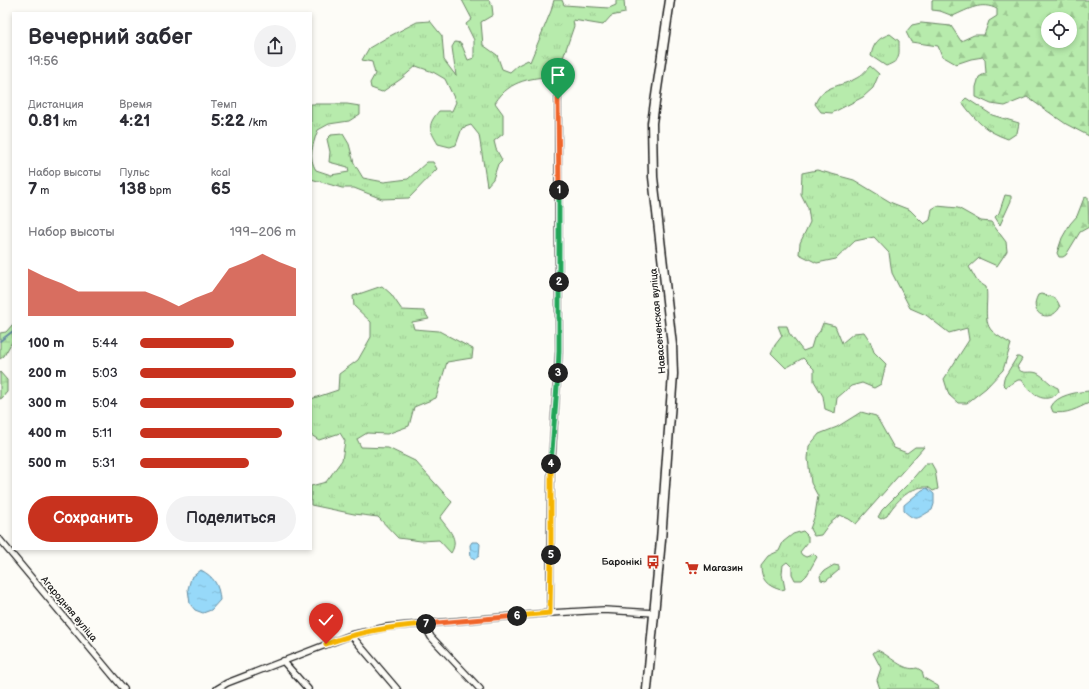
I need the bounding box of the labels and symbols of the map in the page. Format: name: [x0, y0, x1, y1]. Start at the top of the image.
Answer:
pin: [541, 58, 575, 99]
pin: 1: [549, 180, 569, 200]
street label: Навасененская вуліца: [647, 268, 669, 374]
pin: 2: [549, 272, 569, 292]
pin: 3: [548, 363, 568, 383]
pin: 4: [541, 454, 561, 474]
pin: 5: [541, 545, 561, 565]
bus stop icon: Баронікі: [645, 554, 661, 570]
place label: Баронікі: [601, 556, 642, 568]
supermarket icon: Магазин: [684, 560, 700, 576]
place label: Магазин: [703, 562, 743, 574]
street label: Агародняя вуліца: [38, 573, 100, 644]
pin: [309, 603, 343, 644]
pin: 6: [507, 606, 527, 626]
pin: 7: [416, 614, 436, 634]

